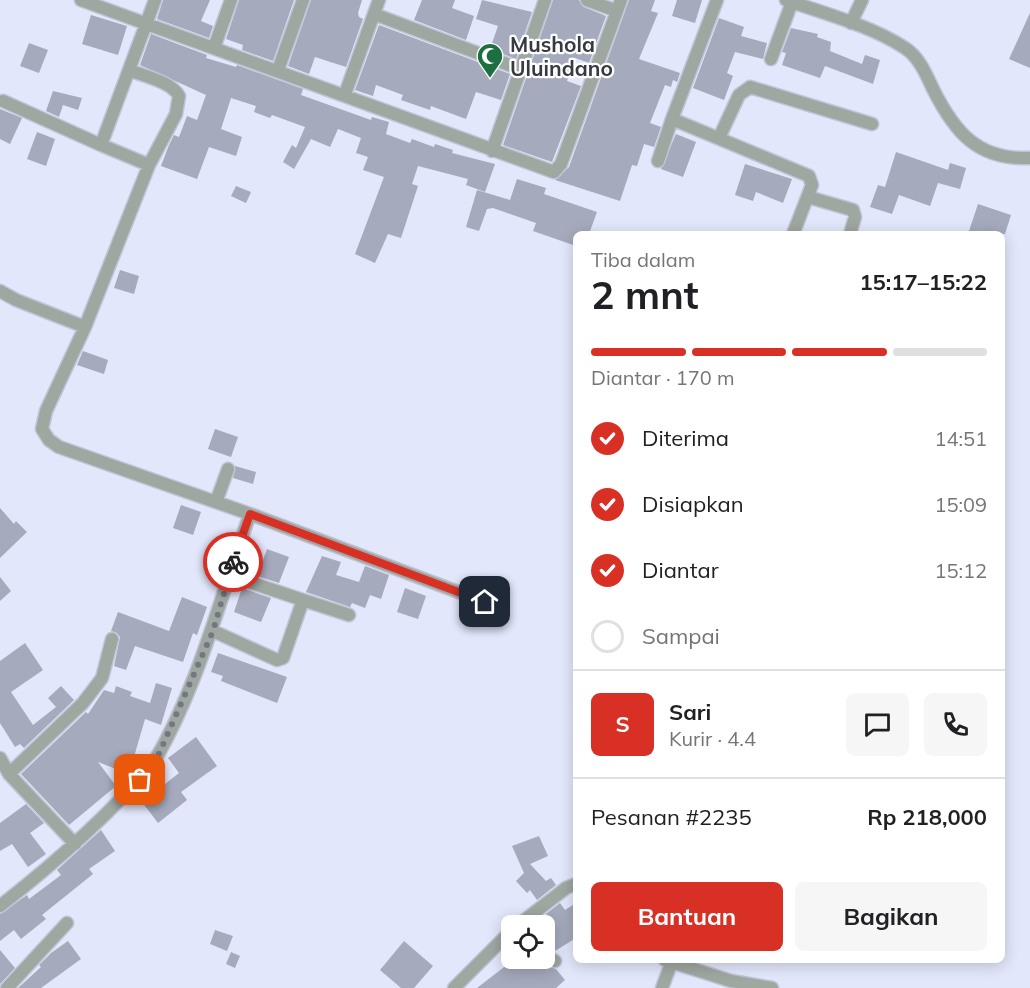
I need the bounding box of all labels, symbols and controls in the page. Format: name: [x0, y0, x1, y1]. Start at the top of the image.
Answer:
place label: Mushola Uluindano: [510, 31, 613, 81]
mosque icon: Mushola Uluindano: [475, 41, 505, 79]
text: Tiba dalam: [591, 247, 695, 272]
text: 15:17–15:22: [859, 268, 987, 296]
text: 2 mnt: [591, 270, 698, 319]
text: Diantar · 170 m: [591, 365, 735, 390]
icon: check: [591, 422, 624, 455]
text: Diterima: [642, 424, 729, 452]
text: 14:51: [934, 426, 987, 451]
icon: check: [591, 488, 624, 521]
text: Disiapkan: [642, 490, 744, 518]
text: 15:09: [934, 492, 987, 517]
courier: [203, 532, 263, 592]
icon: bike: [217, 546, 250, 579]
icon: check: [591, 554, 624, 587]
text: Diantar: [642, 556, 719, 584]
text: 15:12: [934, 558, 987, 583]
pin: [459, 576, 510, 627]
icon: home: [468, 585, 501, 618]
text: Sampai: [642, 622, 720, 650]
button: chat: [846, 693, 909, 756]
button: phone: [924, 693, 987, 756]
text: Sari: [669, 698, 711, 726]
text: S: [615, 710, 630, 738]
text: Kurir · 4.4: [669, 726, 756, 751]
pin: [114, 754, 165, 805]
icon: bag: [123, 763, 156, 796]
text: Pesanan #2235: [591, 803, 752, 831]
text: Rp 218,000: [867, 803, 987, 831]
button: Bantuan: [591, 882, 783, 951]
button: Bagikan: [795, 882, 987, 951]
map controls: [501, 915, 555, 969]
button: locate: [501, 915, 555, 969]

